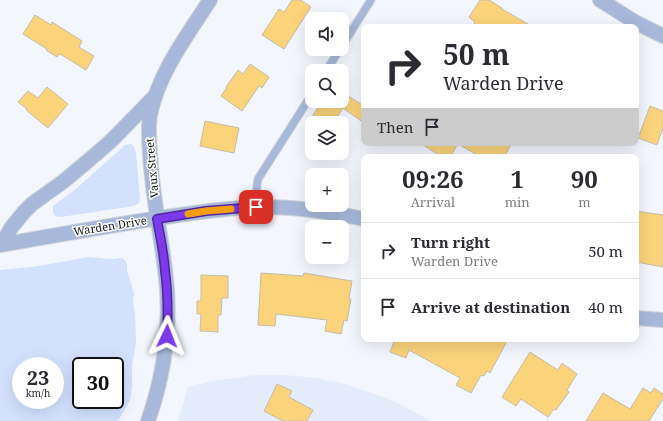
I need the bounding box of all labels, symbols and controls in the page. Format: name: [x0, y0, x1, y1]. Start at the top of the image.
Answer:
map controls: [305, 12, 349, 264]
button: sound: [305, 12, 349, 56]
text: 50 m: [443, 35, 510, 73]
icon: right: [377, 40, 429, 92]
button: search: [305, 64, 349, 108]
text: Warden Drive: [443, 71, 564, 95]
button: layers: [305, 116, 349, 160]
icon: arrive: [421, 116, 443, 138]
text: Then: [377, 117, 413, 137]
street label: Vaux Street: [141, 137, 162, 199]
text: 09:26: [402, 162, 464, 195]
text: 1: [510, 162, 524, 195]
text: 90: [571, 162, 598, 195]
button: +: [305, 168, 349, 212]
pin: [239, 190, 273, 224]
text: Arrival: [411, 193, 455, 211]
text: min: [505, 193, 530, 211]
text: m: [578, 193, 590, 211]
icon: arrive: [245, 196, 267, 218]
street label: Warden Drive: [72, 212, 148, 239]
button: −: [305, 220, 349, 264]
text: Turn right: [411, 232, 490, 252]
icon: right: [377, 240, 399, 262]
text: 50 m: [588, 241, 623, 261]
text: Warden Drive: [411, 252, 498, 270]
icon: arrive: [377, 296, 399, 318]
text: Arrive at destination: [411, 297, 570, 317]
text: 40 m: [588, 297, 623, 317]
position arrow: [146, 315, 188, 357]
speed limit sign: 30: [72, 357, 124, 409]
text: 23: [27, 364, 49, 391]
text: km/h: [26, 386, 50, 400]

